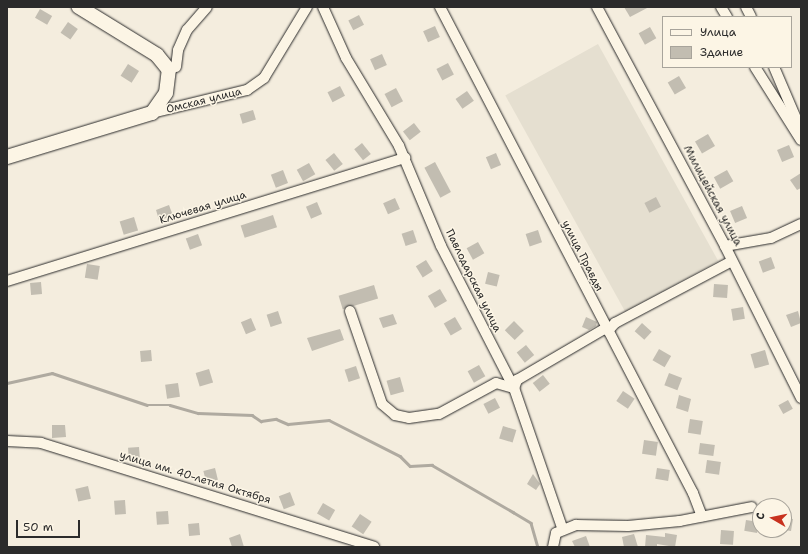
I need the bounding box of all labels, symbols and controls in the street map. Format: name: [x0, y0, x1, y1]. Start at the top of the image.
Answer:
legend: [662, 16, 792, 68]
text: Улица: [700, 24, 736, 40]
text: Здание: [700, 44, 743, 60]
street label: Омская улица: [165, 85, 243, 117]
street label: Милицейская улица: [680, 143, 744, 249]
street label: Ключевая улица: [158, 189, 248, 227]
street label: улица Правды: [558, 218, 606, 294]
street label: Павлодарская улица: [442, 227, 504, 335]
street label: улица им. 40-летия Октября: [118, 449, 272, 507]
north arrow: [752, 498, 792, 538]
scale bar: [18, 512, 82, 538]
text: С: [753, 512, 769, 521]
text: 50 m: [23, 519, 53, 535]

